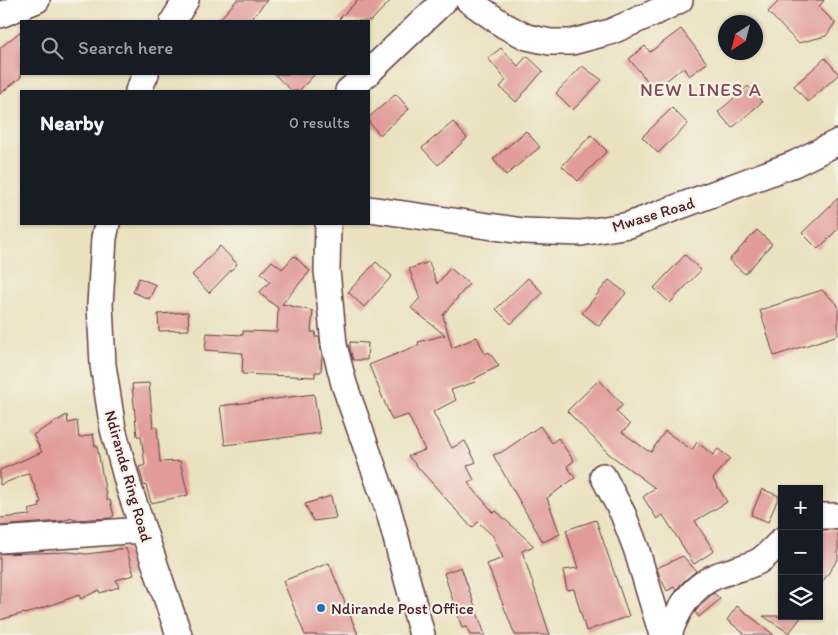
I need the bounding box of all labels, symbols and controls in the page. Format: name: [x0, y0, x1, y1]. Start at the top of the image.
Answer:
north arrow: [718, 15, 763, 60]
search box: [20, 20, 370, 75]
icon: search: [38, 34, 66, 62]
text: Search here: [78, 36, 173, 59]
district label: NEW LINES A: [640, 78, 762, 101]
text: Nearby: [40, 110, 104, 135]
text: 0 results: [289, 113, 350, 132]
street label: Mwase Road: [610, 193, 697, 236]
street label: Ndirande Ring Road: [101, 408, 156, 544]
map controls: [778, 485, 823, 620]
button: +: [778, 485, 823, 530]
button: −: [778, 530, 823, 575]
button: layers: [778, 575, 823, 620]
place label: Ndirande Post Office: [331, 599, 474, 618]
marker: Ndirande Post Office: [315, 602, 327, 614]

